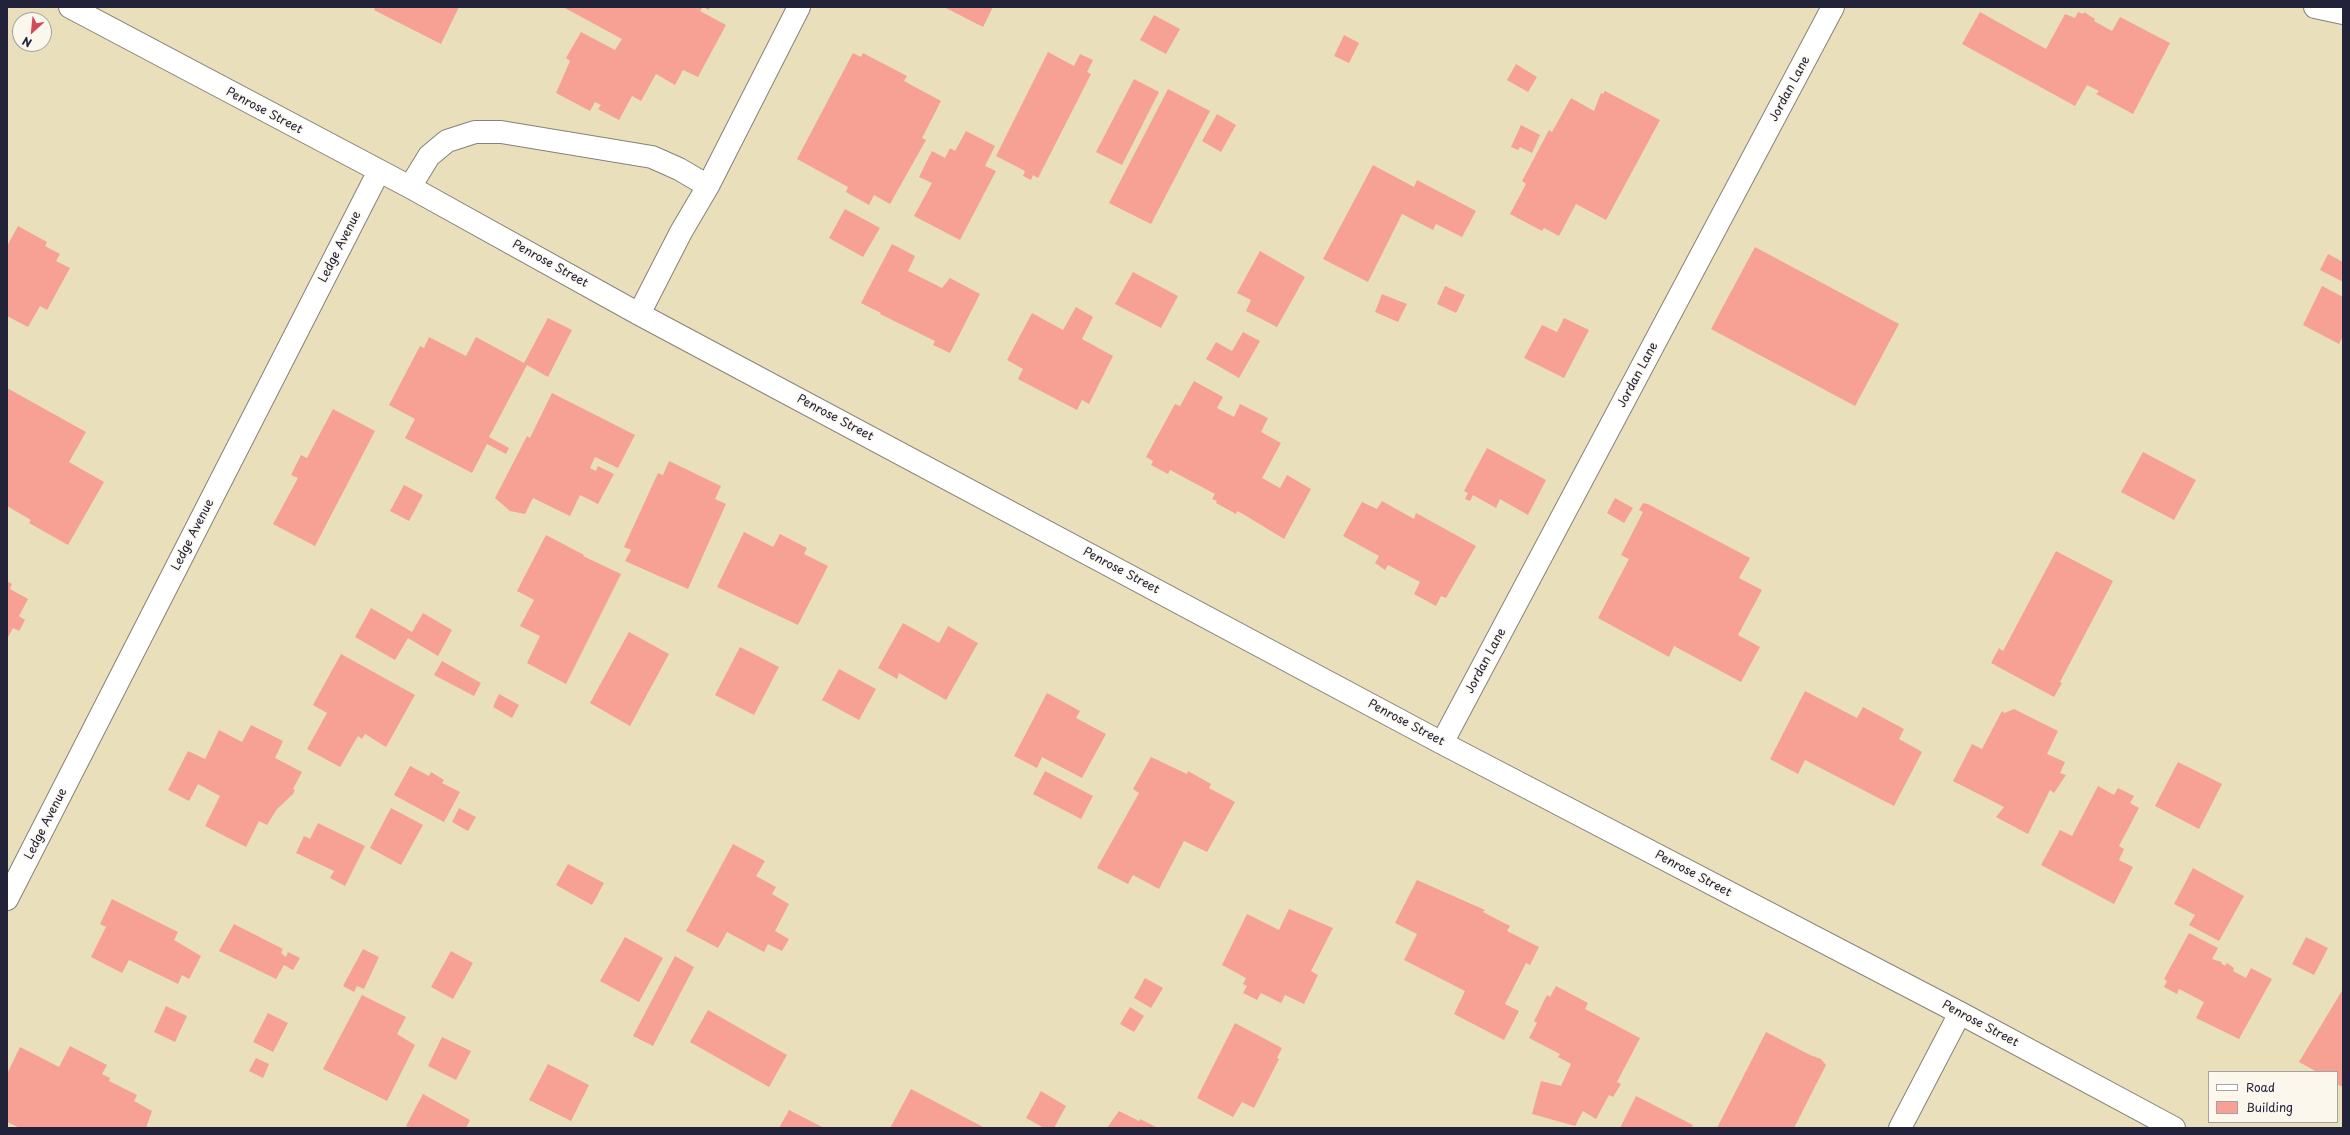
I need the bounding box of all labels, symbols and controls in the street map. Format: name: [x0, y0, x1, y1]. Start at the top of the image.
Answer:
north arrow: [12, 12, 52, 52]
text: N: [19, 33, 35, 52]
street label: Jordan Lane: [1767, 54, 1813, 124]
street label: Penrose Street: [223, 85, 305, 137]
street label: Ledge Avenue: [316, 209, 364, 285]
street label: Penrose Street: [510, 237, 590, 291]
street label: Jordan Lane: [1615, 340, 1661, 410]
street label: Penrose Street: [794, 392, 876, 444]
street label: Ledge Avenue: [169, 497, 217, 573]
street label: Penrose Street: [1080, 545, 1162, 597]
street label: Jordan Lane: [1463, 626, 1509, 696]
street label: Penrose Street: [1365, 697, 1447, 749]
street label: Ledge Avenue: [22, 786, 70, 862]
street label: Penrose Street: [1652, 848, 1734, 900]
street label: Penrose Street: [1939, 998, 2021, 1050]
legend: [2208, 1071, 2338, 1123]
text: Road: [2246, 1078, 2275, 1096]
text: Building: [2246, 1098, 2293, 1116]

